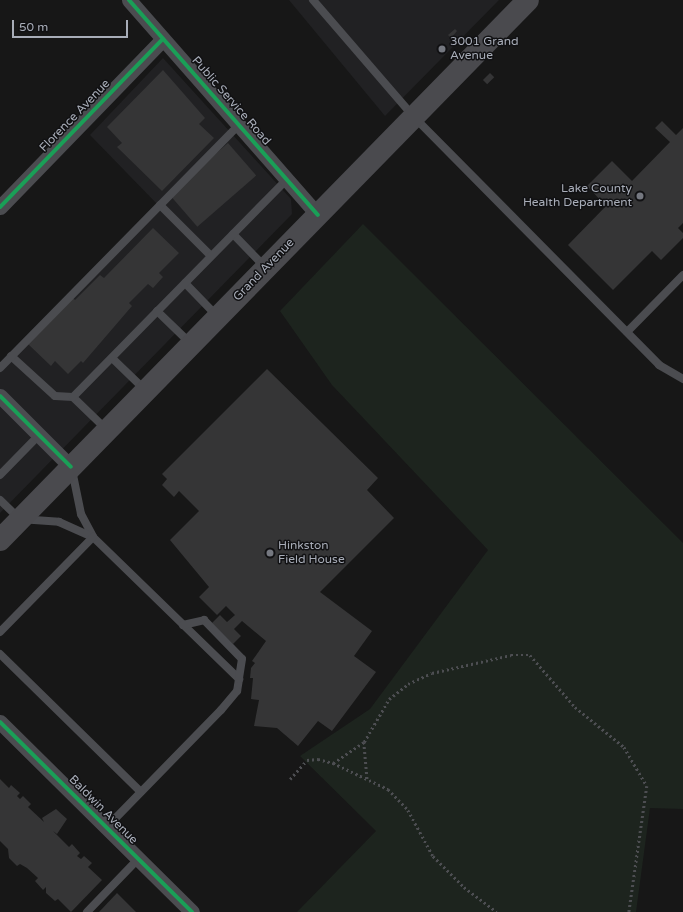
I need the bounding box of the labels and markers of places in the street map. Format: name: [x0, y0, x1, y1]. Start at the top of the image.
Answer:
place label: 3001 Grand Avenue: [450, 35, 519, 63]
marker: 3001 Grand Avenue: [437, 44, 447, 54]
place label: Lake County Health Department: [523, 182, 632, 210]
marker: Lake County Health Department: [635, 191, 645, 201]
place label: Hinkston Field House: [278, 539, 345, 567]
marker: Hinkston Field House: [265, 548, 275, 558]

